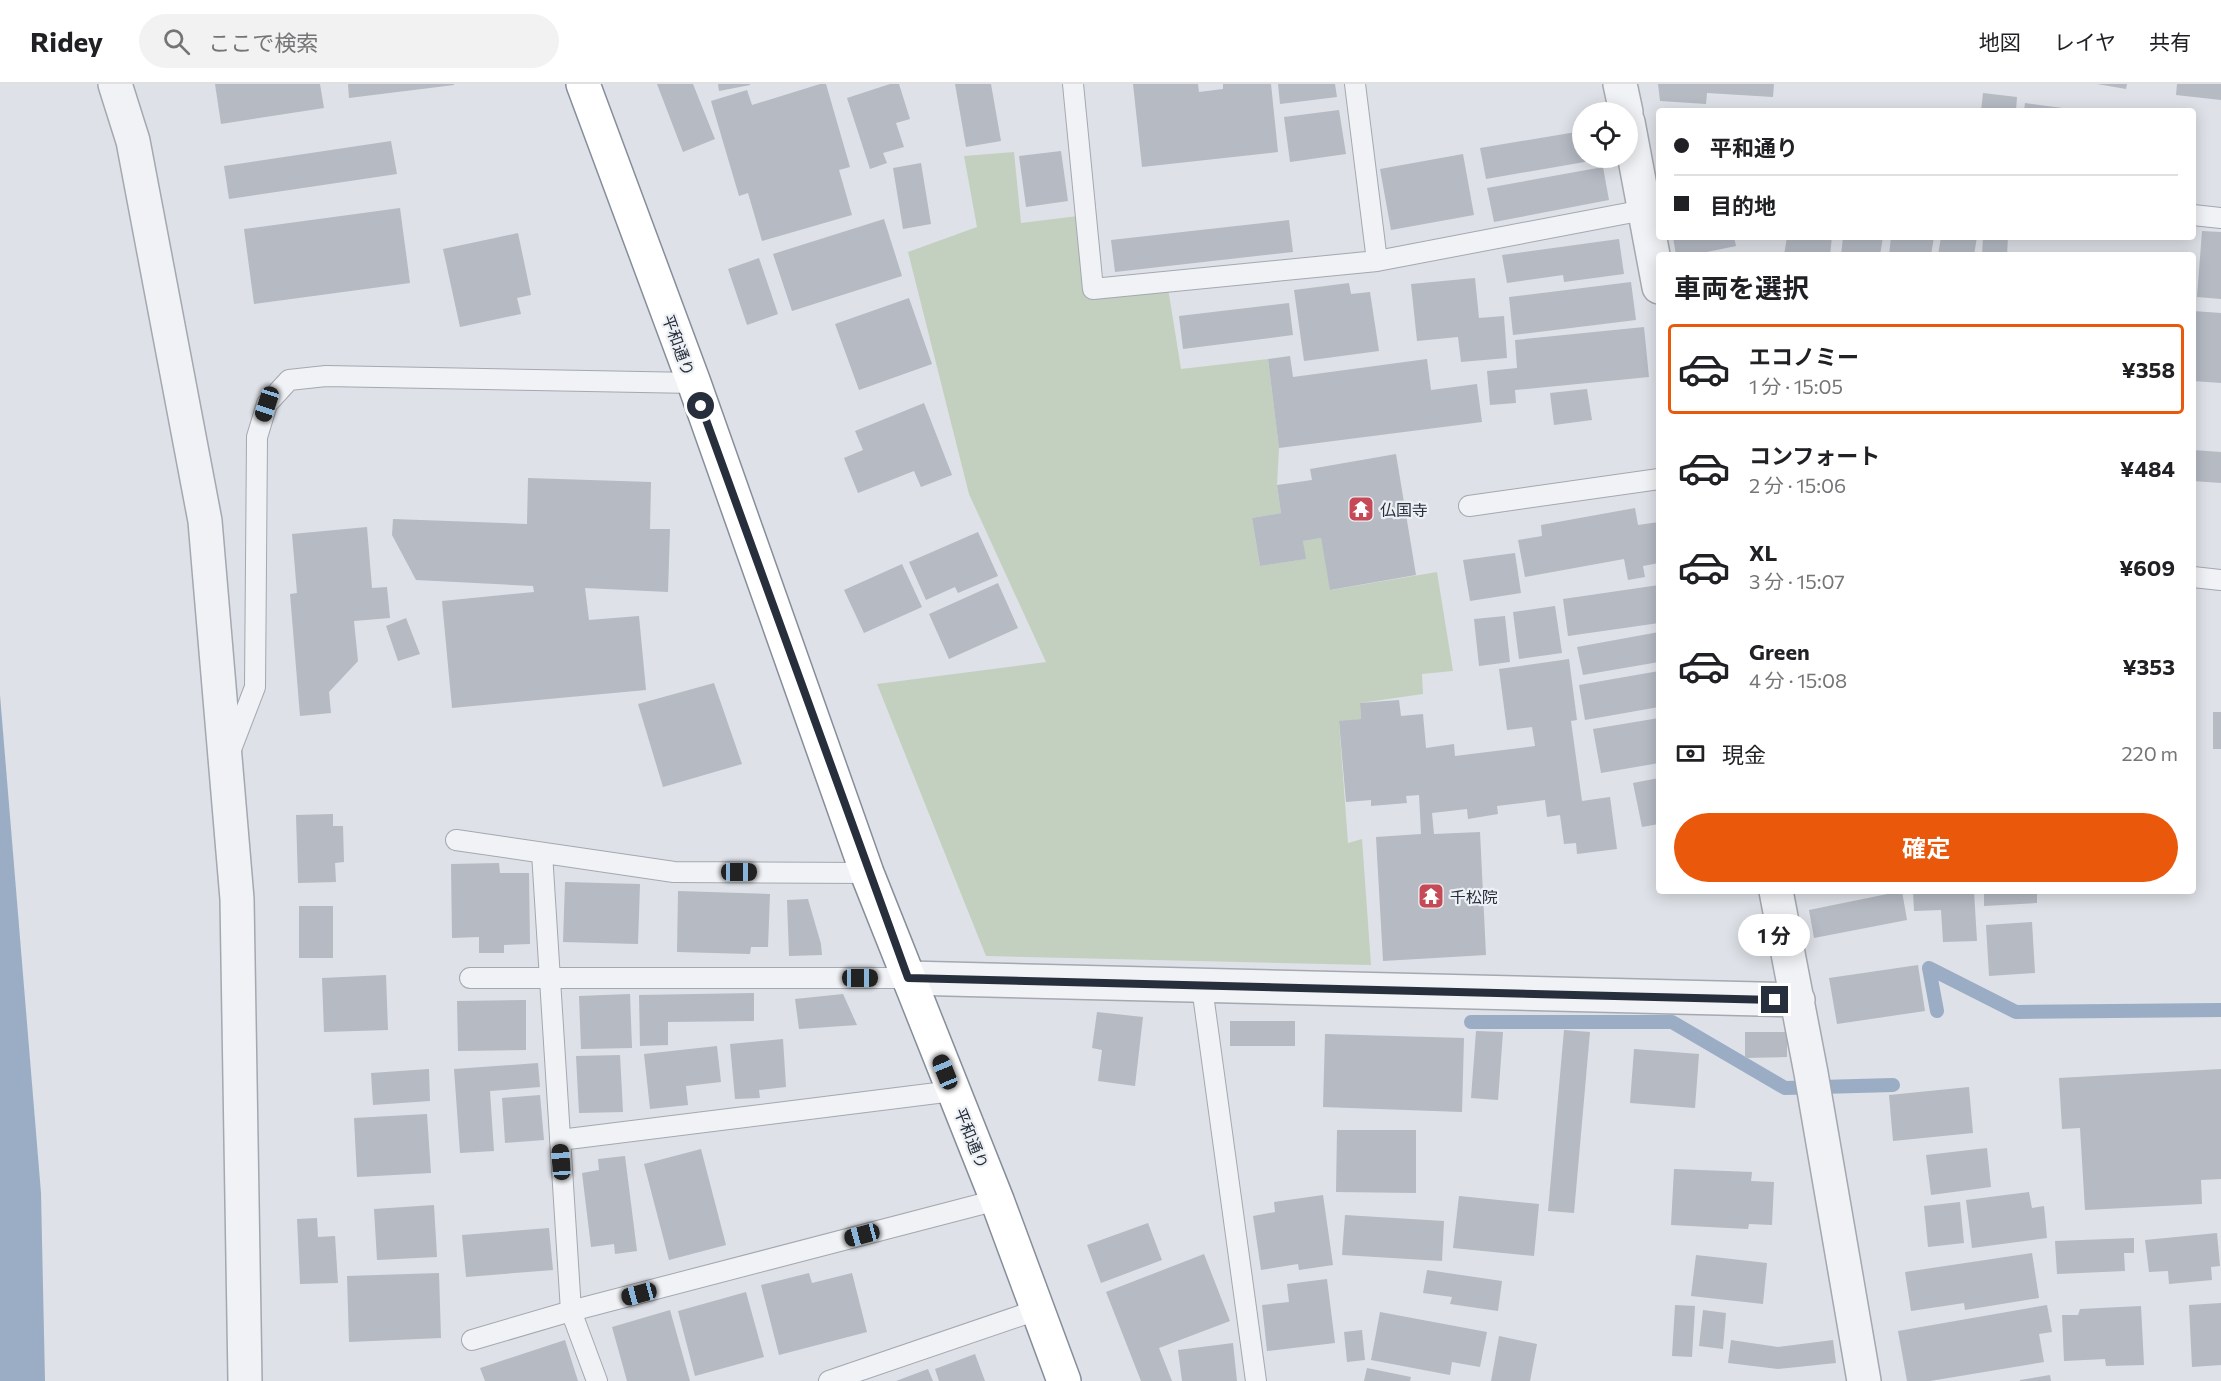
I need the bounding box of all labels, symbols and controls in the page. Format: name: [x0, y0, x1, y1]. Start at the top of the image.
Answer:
search box: [139, 14, 559, 68]
text: Ridey: [30, 24, 103, 58]
icon: search: [160, 25, 193, 58]
text: ここで検索: [208, 29, 318, 56]
text: 地図: [1979, 29, 2021, 54]
text: レイヤ: [2054, 29, 2116, 54]
text: 共有: [2149, 29, 2191, 54]
map controls: [1572, 102, 1638, 168]
button: locate: [1572, 102, 1638, 168]
text: 平和通り: [1710, 134, 1798, 161]
text: 目的地: [1710, 192, 1776, 219]
text: 車両を選択: [1674, 271, 1809, 304]
street label: 平和通り: [659, 312, 699, 378]
icon: car: [1677, 342, 1731, 396]
text: エコノミー: [1749, 343, 1859, 370]
text: ¥358: [2122, 356, 2175, 383]
text: 1 分 · 15:05: [1749, 374, 1843, 398]
car: [253, 384, 281, 424]
route start: [687, 392, 714, 419]
icon: car: [1677, 441, 1731, 495]
text: コンフォート: [1749, 442, 1880, 469]
text: ¥484: [2120, 455, 2175, 482]
text: 2 分 · 15:06: [1749, 473, 1846, 497]
temple icon: 仏国寺: [1346, 494, 1376, 524]
place label: 仏国寺: [1380, 500, 1428, 519]
text: XL: [1749, 539, 1777, 566]
icon: car: [1677, 540, 1731, 594]
text: ¥609: [2119, 554, 2175, 581]
text: 3 分 · 15:07: [1749, 569, 1845, 593]
text: Green: [1749, 638, 1810, 665]
icon: car: [1677, 639, 1731, 693]
text: ¥353: [2122, 653, 2175, 680]
text: 4 分 · 15:08: [1749, 668, 1847, 692]
icon: cash: [1674, 737, 1707, 770]
text: 現金: [1722, 741, 1766, 768]
text: 220 m: [2122, 741, 2178, 765]
button: 確定: [1674, 813, 2178, 882]
car: [721, 863, 757, 881]
temple icon: 千松院: [1416, 881, 1446, 911]
place label: 千松院: [1450, 887, 1498, 906]
callout: 1 分: [1739, 913, 1811, 955]
text: 1 分: [1758, 923, 1790, 947]
car: [842, 969, 878, 987]
route end: [1761, 986, 1788, 1013]
car: [930, 1052, 960, 1092]
street label: 平和通り: [951, 1105, 993, 1171]
car: [551, 1143, 571, 1181]
car: [842, 1222, 882, 1248]
car: [619, 1281, 659, 1307]

